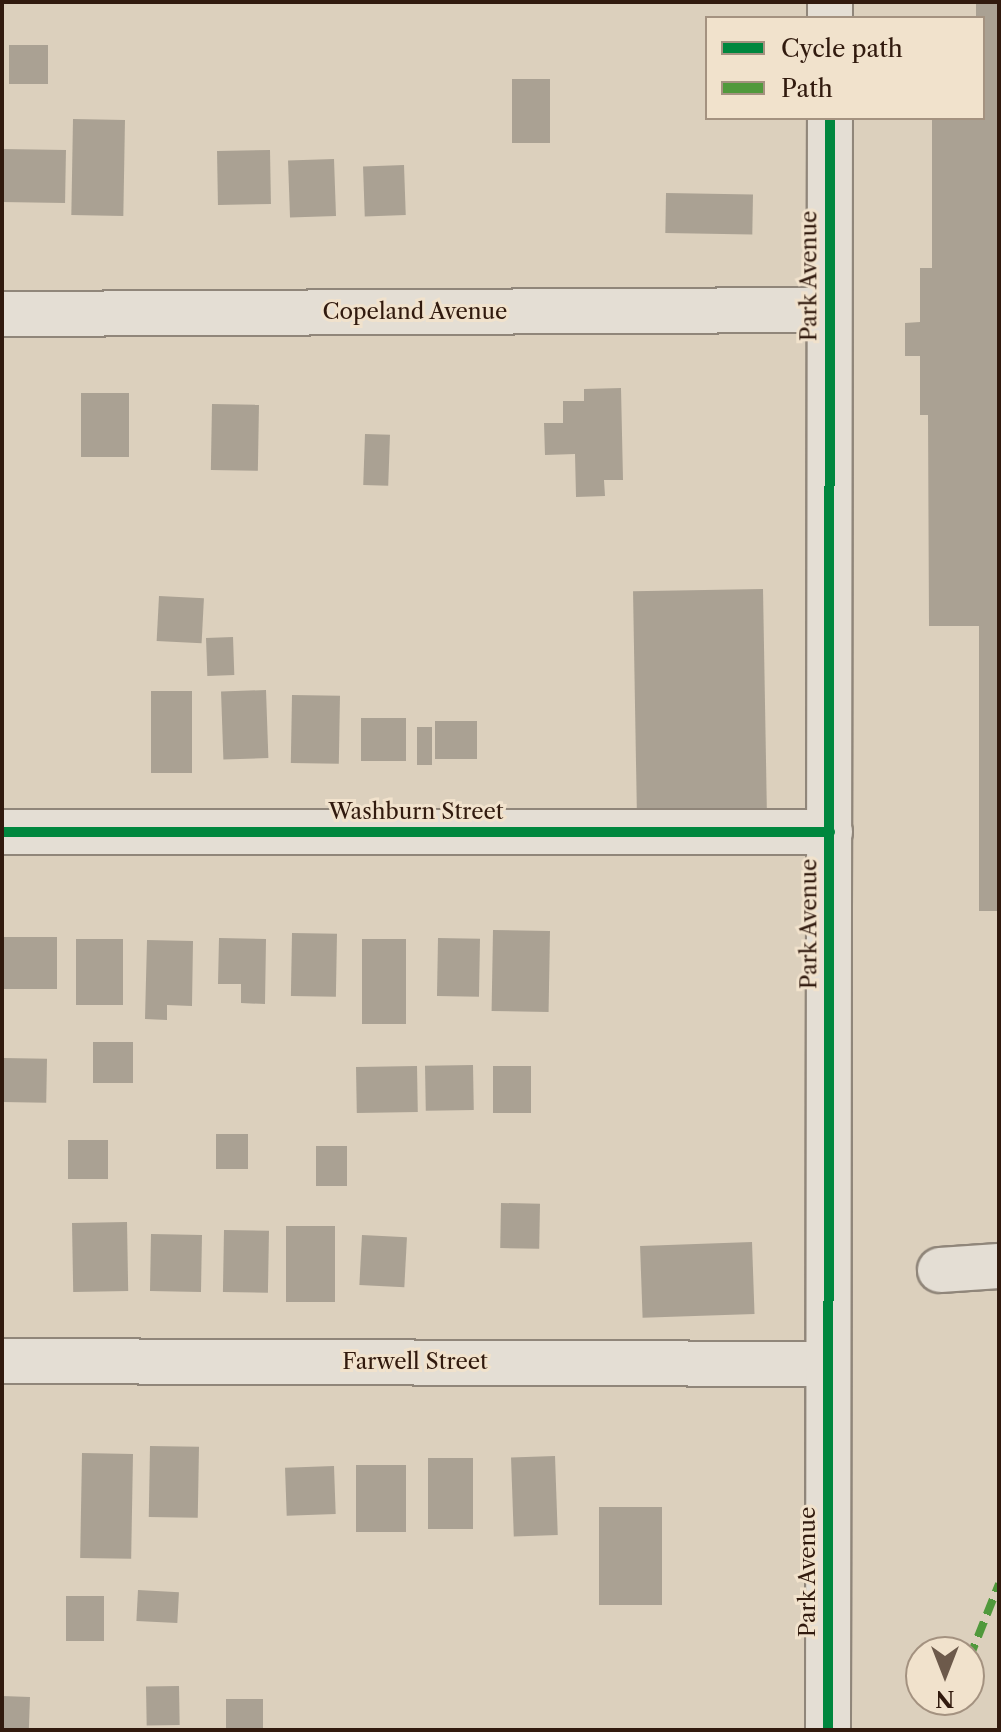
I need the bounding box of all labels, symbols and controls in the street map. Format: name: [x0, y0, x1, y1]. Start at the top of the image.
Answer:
legend: [705, 16, 985, 120]
text: Cycle path: [781, 34, 903, 63]
text: Path: [781, 74, 833, 103]
street label: Park Avenue: [796, 210, 822, 342]
street label: Copeland Avenue: [322, 299, 508, 325]
street label: Washburn Street: [328, 799, 504, 825]
street label: Park Avenue: [796, 858, 822, 990]
street label: Farwell Street: [342, 1349, 488, 1375]
street label: Park Avenue: [795, 1506, 821, 1638]
north arrow: [905, 1636, 985, 1716]
text: N: [935, 1685, 955, 1712]

